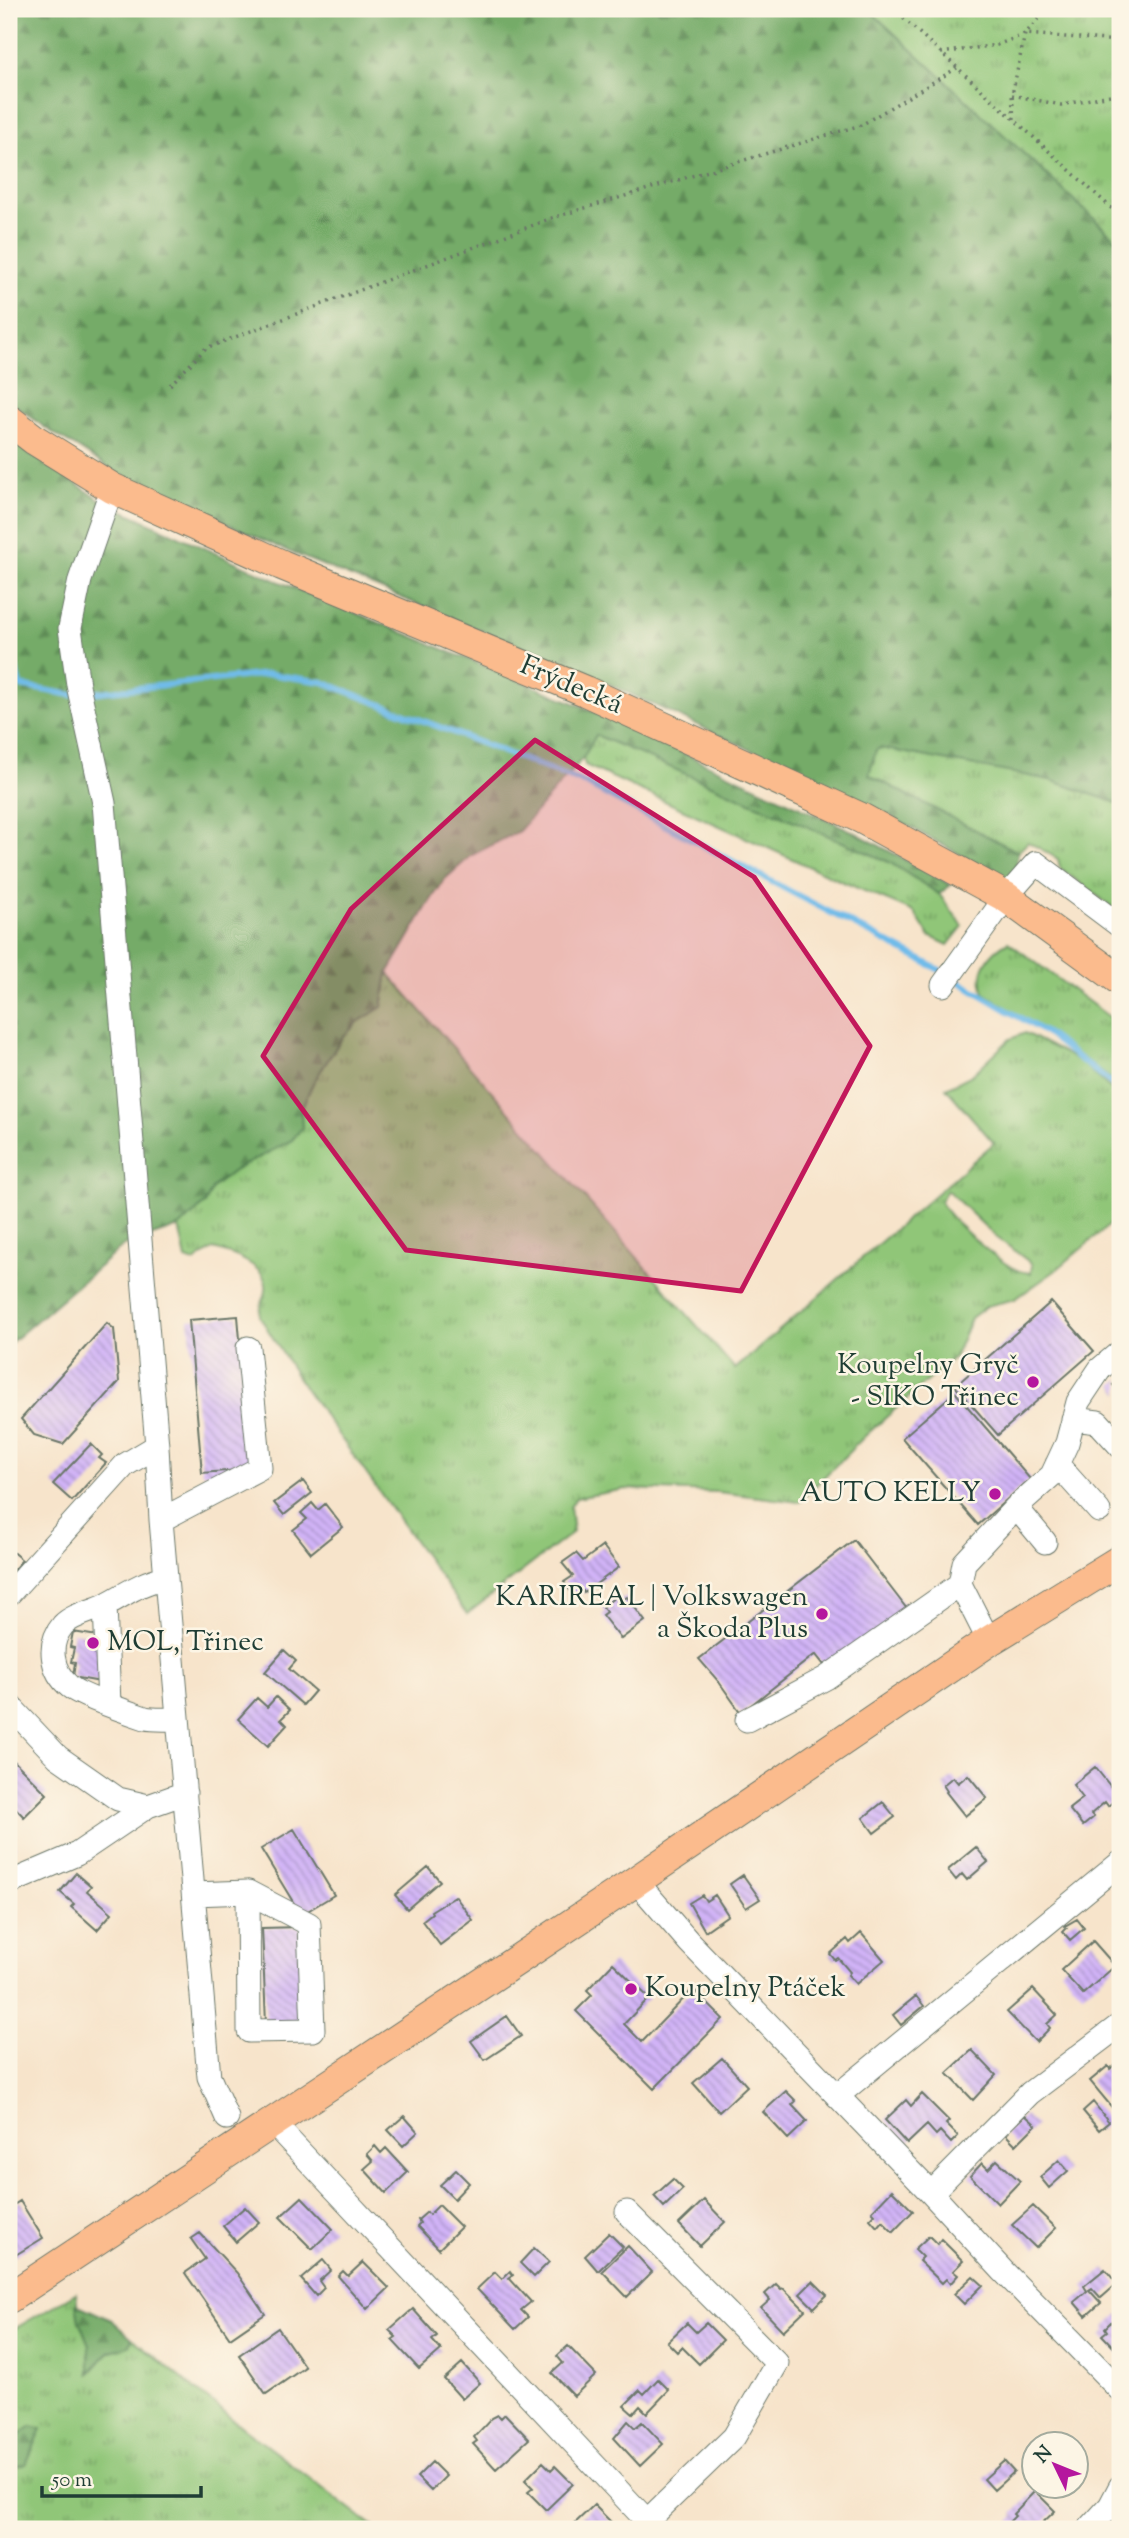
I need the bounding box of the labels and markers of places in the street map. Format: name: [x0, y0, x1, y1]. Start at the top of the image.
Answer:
place label: Koupelny Gryč - SIKO Třinec: [837, 1346, 1019, 1418]
marker: Koupelny Gryč - SIKO Třinec: [1025, 1374, 1041, 1390]
place label: AUTO KELLY: [800, 1474, 981, 1514]
marker: AUTO KELLY: [987, 1486, 1003, 1502]
place label: KARIREAL | Volkswagen a Škoda Plus: [495, 1578, 808, 1650]
marker: KARIREAL | Volkswagen a Škoda Plus: [814, 1606, 830, 1622]
place label: MOL, Třinec: [107, 1623, 264, 1663]
marker: MOL, Třinec: [85, 1635, 101, 1651]
place label: Koupelny Ptáček: [645, 1969, 846, 2009]
marker: Koupelny Ptáček: [623, 1981, 639, 1997]

